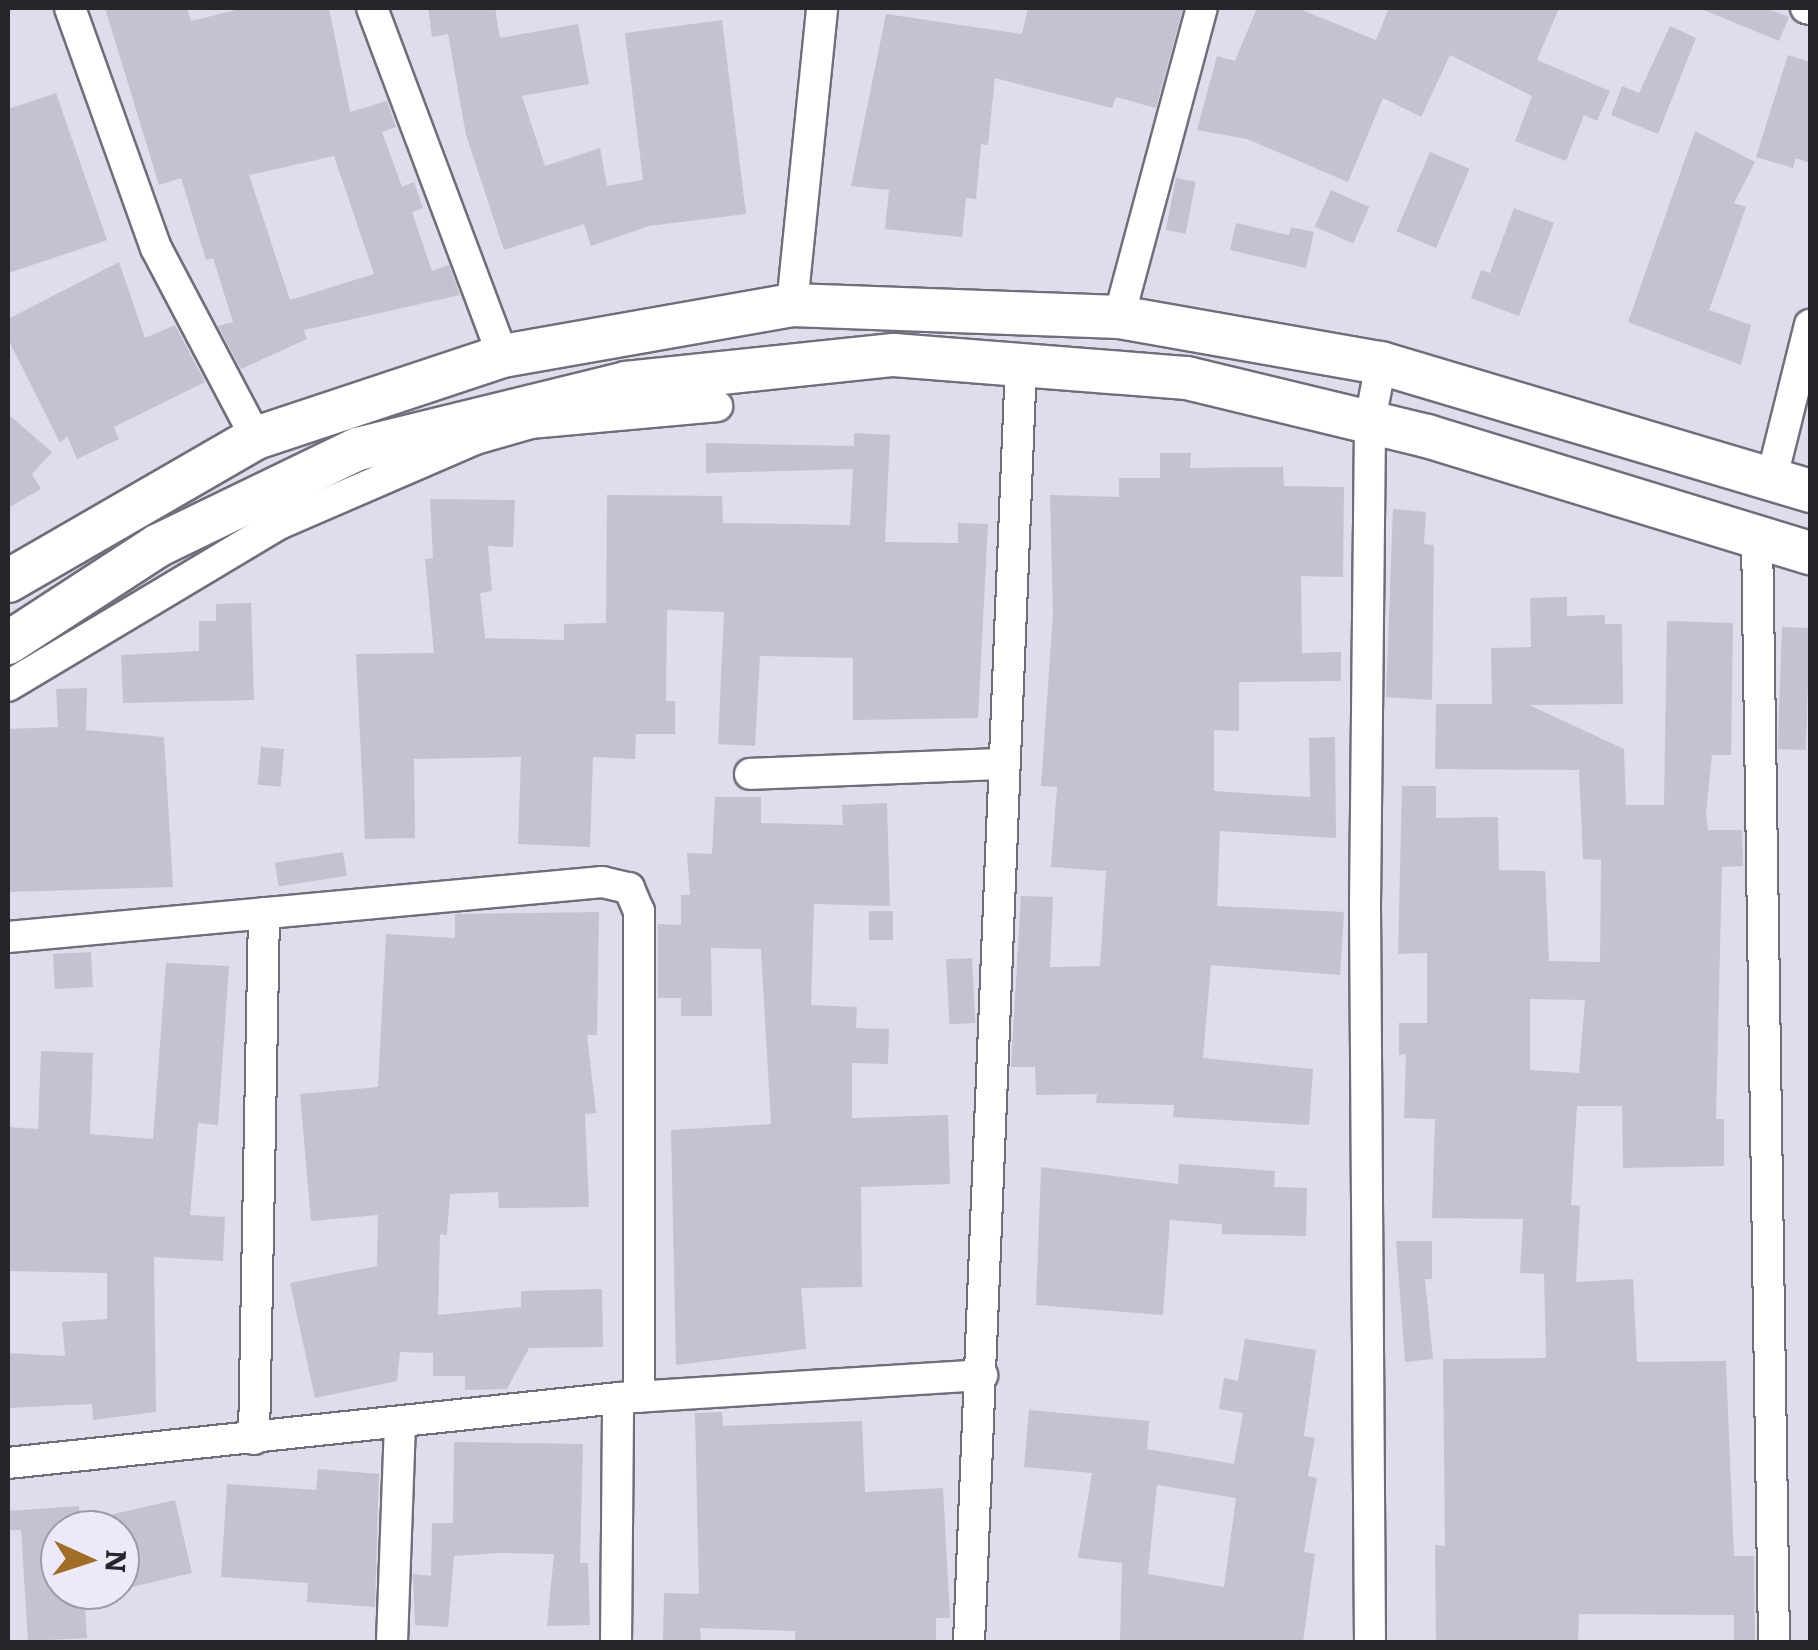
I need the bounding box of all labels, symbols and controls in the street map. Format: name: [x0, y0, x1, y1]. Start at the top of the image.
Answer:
north arrow: [40, 1510, 140, 1610]
text: N: [96, 1549, 140, 1574]

